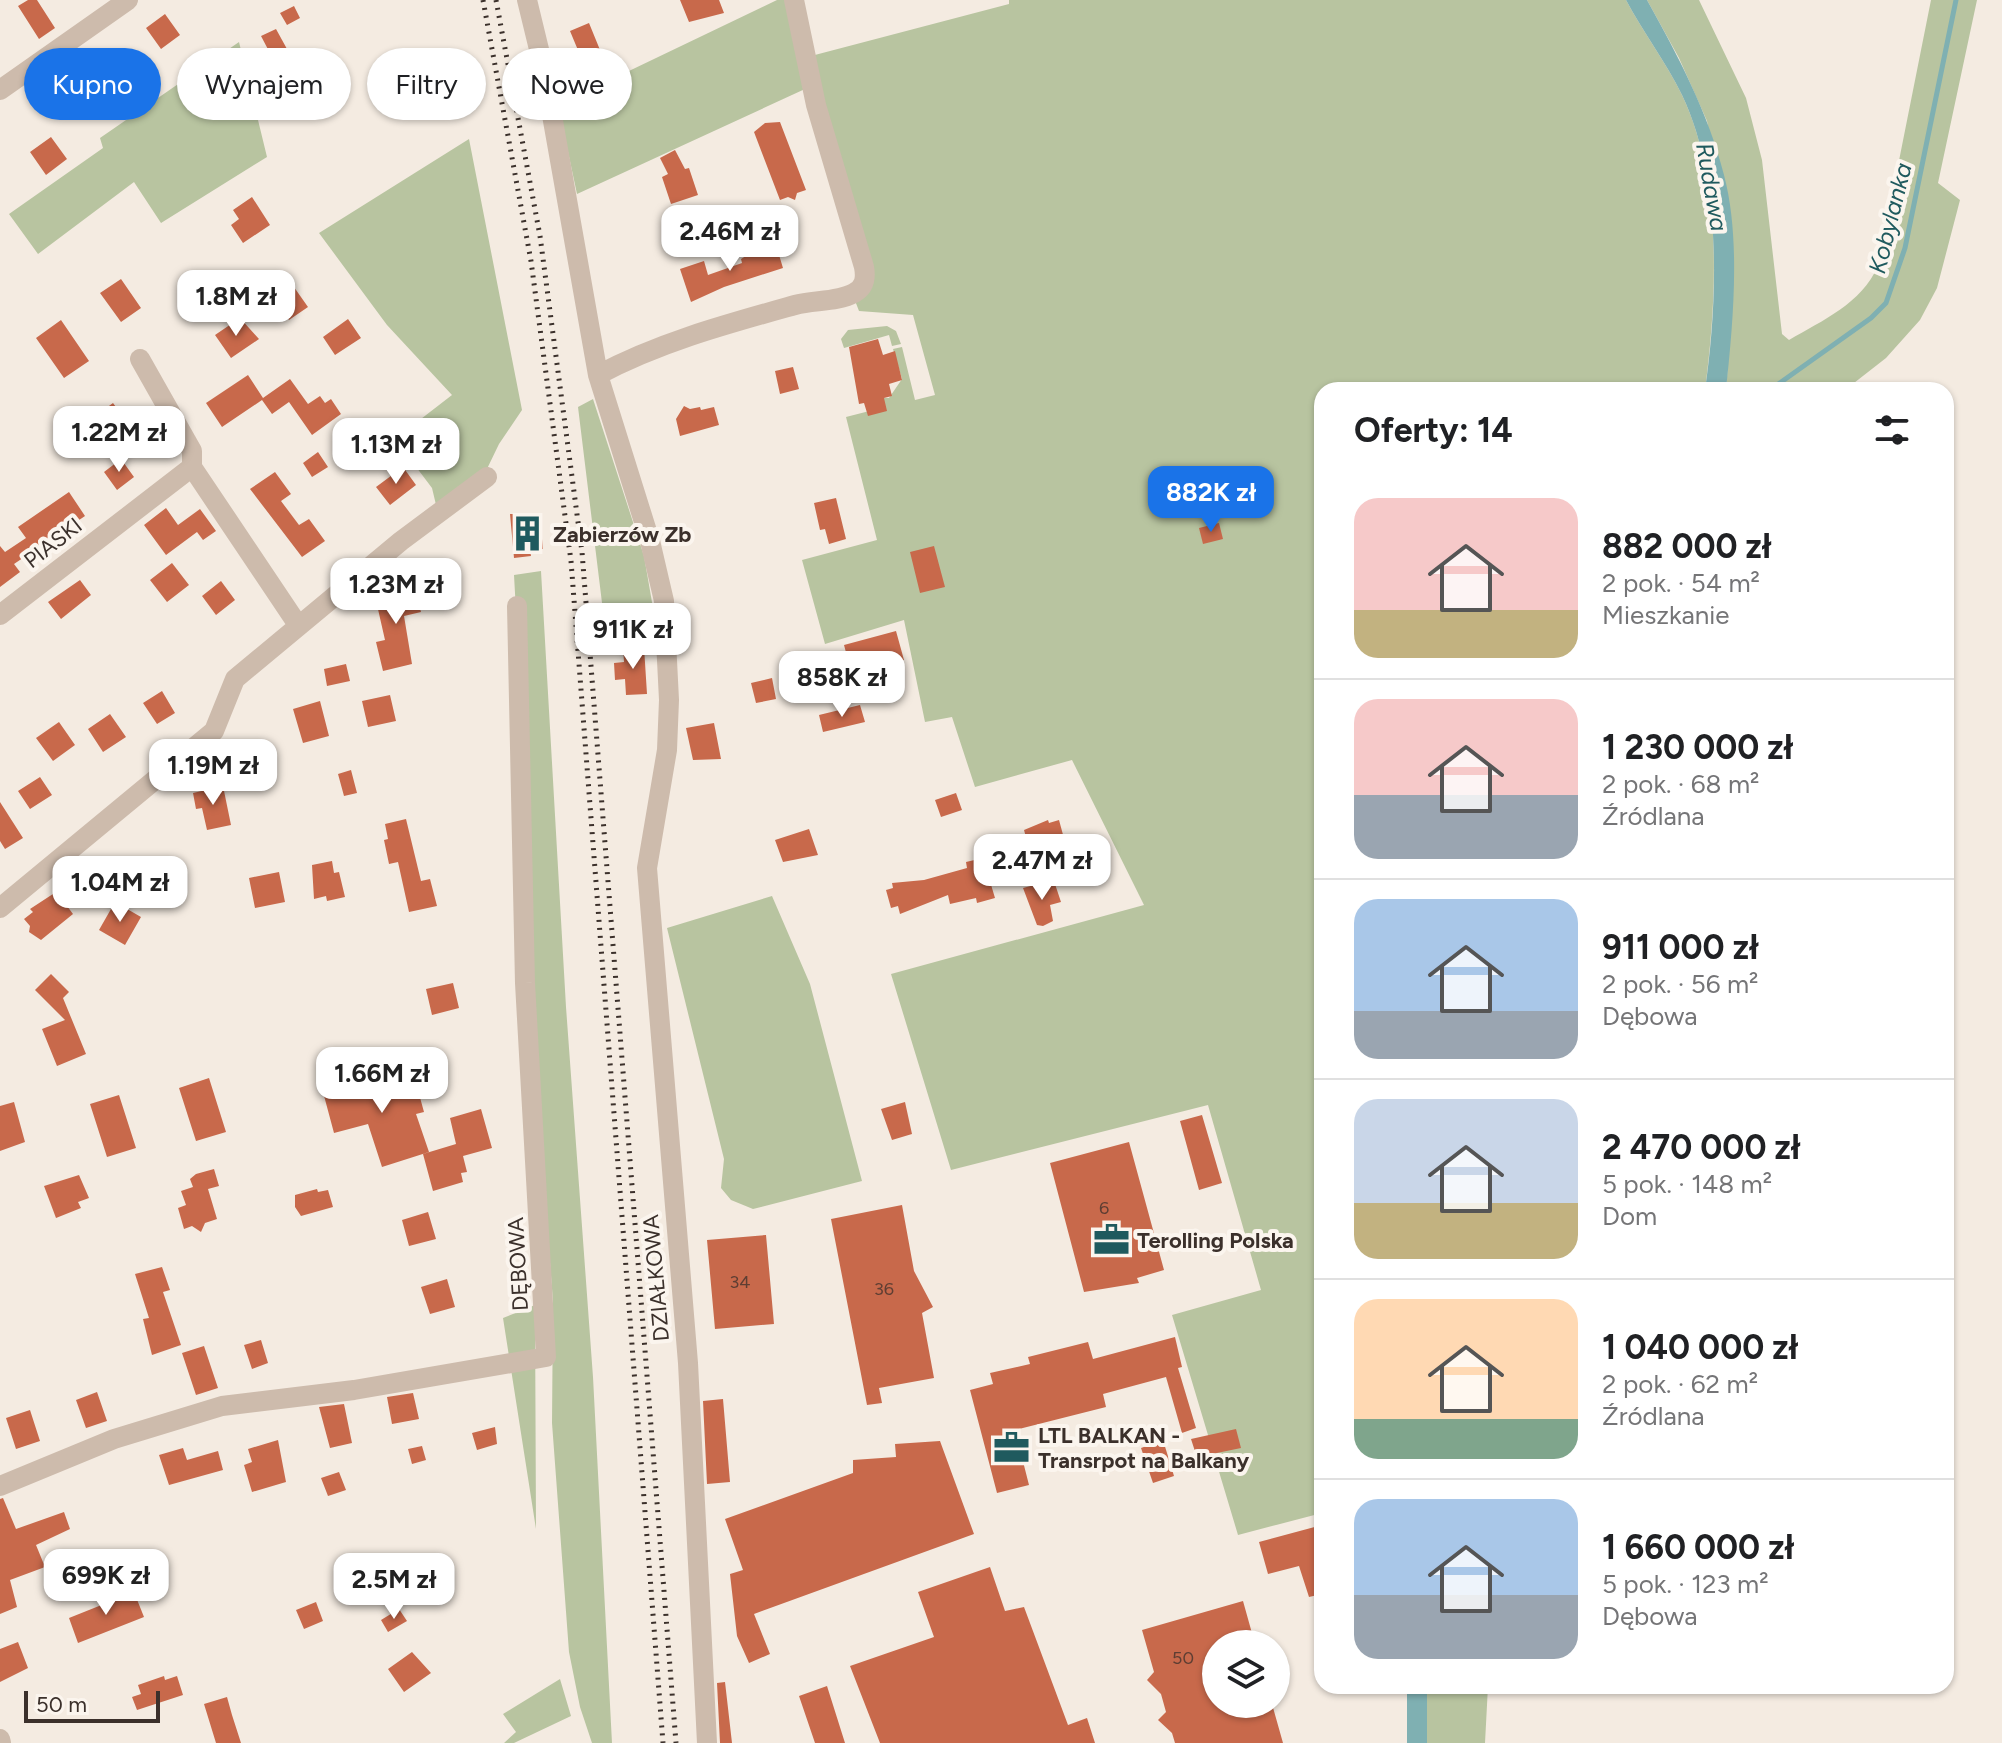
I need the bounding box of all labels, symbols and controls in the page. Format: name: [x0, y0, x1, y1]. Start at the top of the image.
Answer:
chip: Kupno: [24, 48, 161, 120]
chip: Wynajem: [177, 48, 351, 120]
chip: Filtry: [367, 48, 486, 120]
chip: Nowe: [502, 48, 632, 120]
water label: Rudawa: [1690, 141, 1734, 233]
water label: Kobylanka: [1862, 160, 1918, 276]
pin: 2.46M zł: [647, 205, 813, 273]
text: 2.46M zł: [679, 215, 781, 247]
pin: 1.8M zł: [162, 270, 310, 338]
text: 1.8M zł: [195, 280, 277, 312]
pin: 1.22M zł: [36, 406, 202, 474]
icon: filters: [1870, 408, 1914, 452]
text: Oferty: 14: [1354, 410, 1513, 451]
text: 1.22M zł: [71, 416, 167, 448]
pin: 1.13M zł: [313, 418, 479, 486]
text: 1.13M zł: [350, 428, 442, 460]
pin: 882K zł: [1137, 466, 1285, 534]
text: 882K zł: [1166, 476, 1256, 508]
street label: PIASKI: [18, 512, 88, 574]
building icon: Zabierzów Zb: [508, 515, 546, 553]
place label: Zabierzów Zb: [553, 521, 691, 548]
text: 882 000 zł: [1602, 526, 1772, 567]
icon: home: [1418, 530, 1514, 626]
pin: 1.23M zł: [313, 558, 479, 626]
text: 2 pok. · 54 m²: [1602, 567, 1760, 599]
text: 1.23M zł: [348, 568, 444, 600]
text: Mieszkanie: [1602, 599, 1729, 631]
pin: 911K zł: [559, 603, 707, 671]
text: 911K zł: [593, 613, 673, 645]
pin: 858K zł: [768, 651, 916, 719]
text: 858K zł: [797, 661, 887, 693]
text: 1 230 000 zł: [1602, 727, 1793, 768]
icon: home: [1418, 731, 1514, 827]
pin: 1.19M zł: [130, 739, 296, 807]
text: 1.19M zł: [167, 749, 259, 781]
text: 2 pok. · 68 m²: [1602, 768, 1759, 800]
text: Źródlana: [1602, 800, 1705, 832]
pin: 2.47M zł: [959, 834, 1125, 902]
text: 2.47M zł: [992, 844, 1092, 876]
pin: 1.04M zł: [37, 856, 203, 924]
text: 1.04M zł: [70, 866, 170, 898]
text: 911 000 zł: [1602, 927, 1759, 968]
icon: home: [1418, 931, 1514, 1027]
text: 2 pok. · 56 m²: [1602, 968, 1758, 1000]
text: Dębowa: [1602, 1000, 1697, 1032]
pin: 1.66M zł: [299, 1047, 465, 1115]
text: 1.66M zł: [334, 1057, 430, 1089]
text: 2 470 000 zł: [1602, 1127, 1800, 1168]
icon: home: [1418, 1131, 1514, 1227]
text: 5 pok. · 148 m²: [1602, 1168, 1772, 1200]
house number: 6: [1099, 1197, 1109, 1219]
text: Dom: [1602, 1200, 1657, 1232]
street label: DZIAŁKOWA: [637, 1213, 675, 1342]
street label: DĘBOWA: [502, 1216, 534, 1312]
office icon: Terolling Polska: [1092, 1221, 1130, 1259]
place label: Terolling Polska: [1137, 1227, 1294, 1254]
house number: 34: [730, 1271, 750, 1293]
house number: 36: [874, 1278, 894, 1300]
text: 1 040 000 zł: [1602, 1327, 1798, 1368]
icon: home: [1418, 1331, 1514, 1427]
text: 2 pok. · 62 m²: [1602, 1368, 1758, 1400]
text: Źródlana: [1602, 1400, 1705, 1432]
place label: LTL BALKAN - Transrpot na Balkany: [1038, 1422, 1249, 1474]
office icon: LTL BALKAN - Transrpot na Balkany: [993, 1429, 1031, 1467]
text: 1 660 000 zł: [1602, 1527, 1794, 1568]
icon: home: [1418, 1531, 1514, 1627]
pin: 699K zł: [32, 1549, 180, 1617]
pin: 2.5M zł: [320, 1553, 468, 1621]
text: 699K zł: [62, 1559, 150, 1591]
text: 2.5M zł: [352, 1563, 436, 1595]
text: 5 pok. · 123 m²: [1602, 1568, 1769, 1600]
text: Dębowa: [1602, 1600, 1697, 1632]
map controls: [1202, 1630, 1290, 1718]
button: layers: [1202, 1630, 1290, 1718]
house number: 50: [1172, 1647, 1194, 1669]
scale bar: [24, 1687, 160, 1723]
text: 50 m: [36, 1691, 87, 1718]

